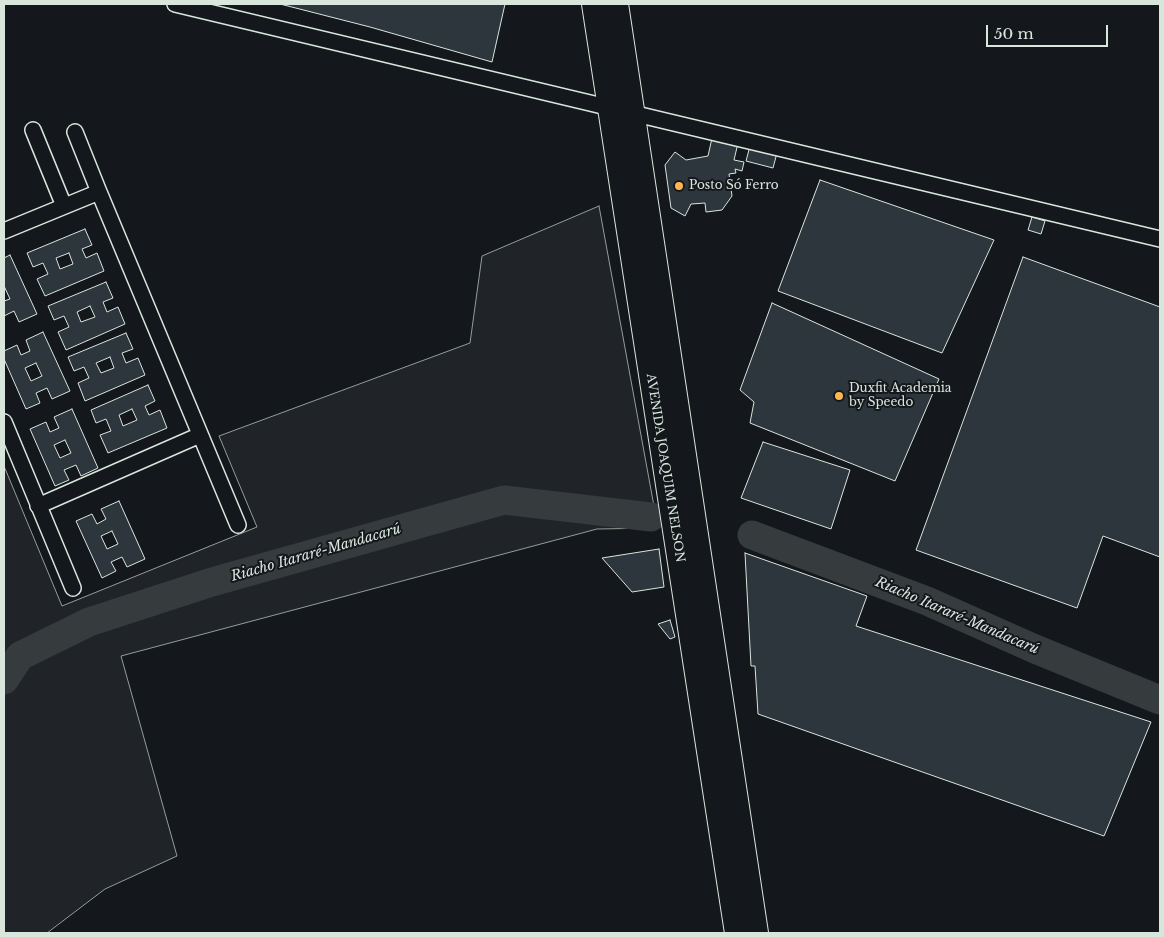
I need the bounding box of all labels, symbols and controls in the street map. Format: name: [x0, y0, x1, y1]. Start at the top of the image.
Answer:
scale bar: [989, 15, 1112, 47]
text: 50 m: [994, 24, 1034, 43]
place label: Posto Só Ferro: [689, 179, 779, 193]
marker: Posto Só Ferro: [673, 180, 685, 192]
street label: AVENIDA JOAQUIM NELSON: [643, 373, 687, 563]
place label: Duxfit Academia by Speedo: [849, 382, 951, 410]
marker: Duxfit Academia by Speedo: [833, 390, 845, 402]
water label: Riacho Itararé-Mandacarú: [229, 521, 403, 585]
water label: Riacho Itararé-Mandacarú: [873, 574, 1041, 658]

